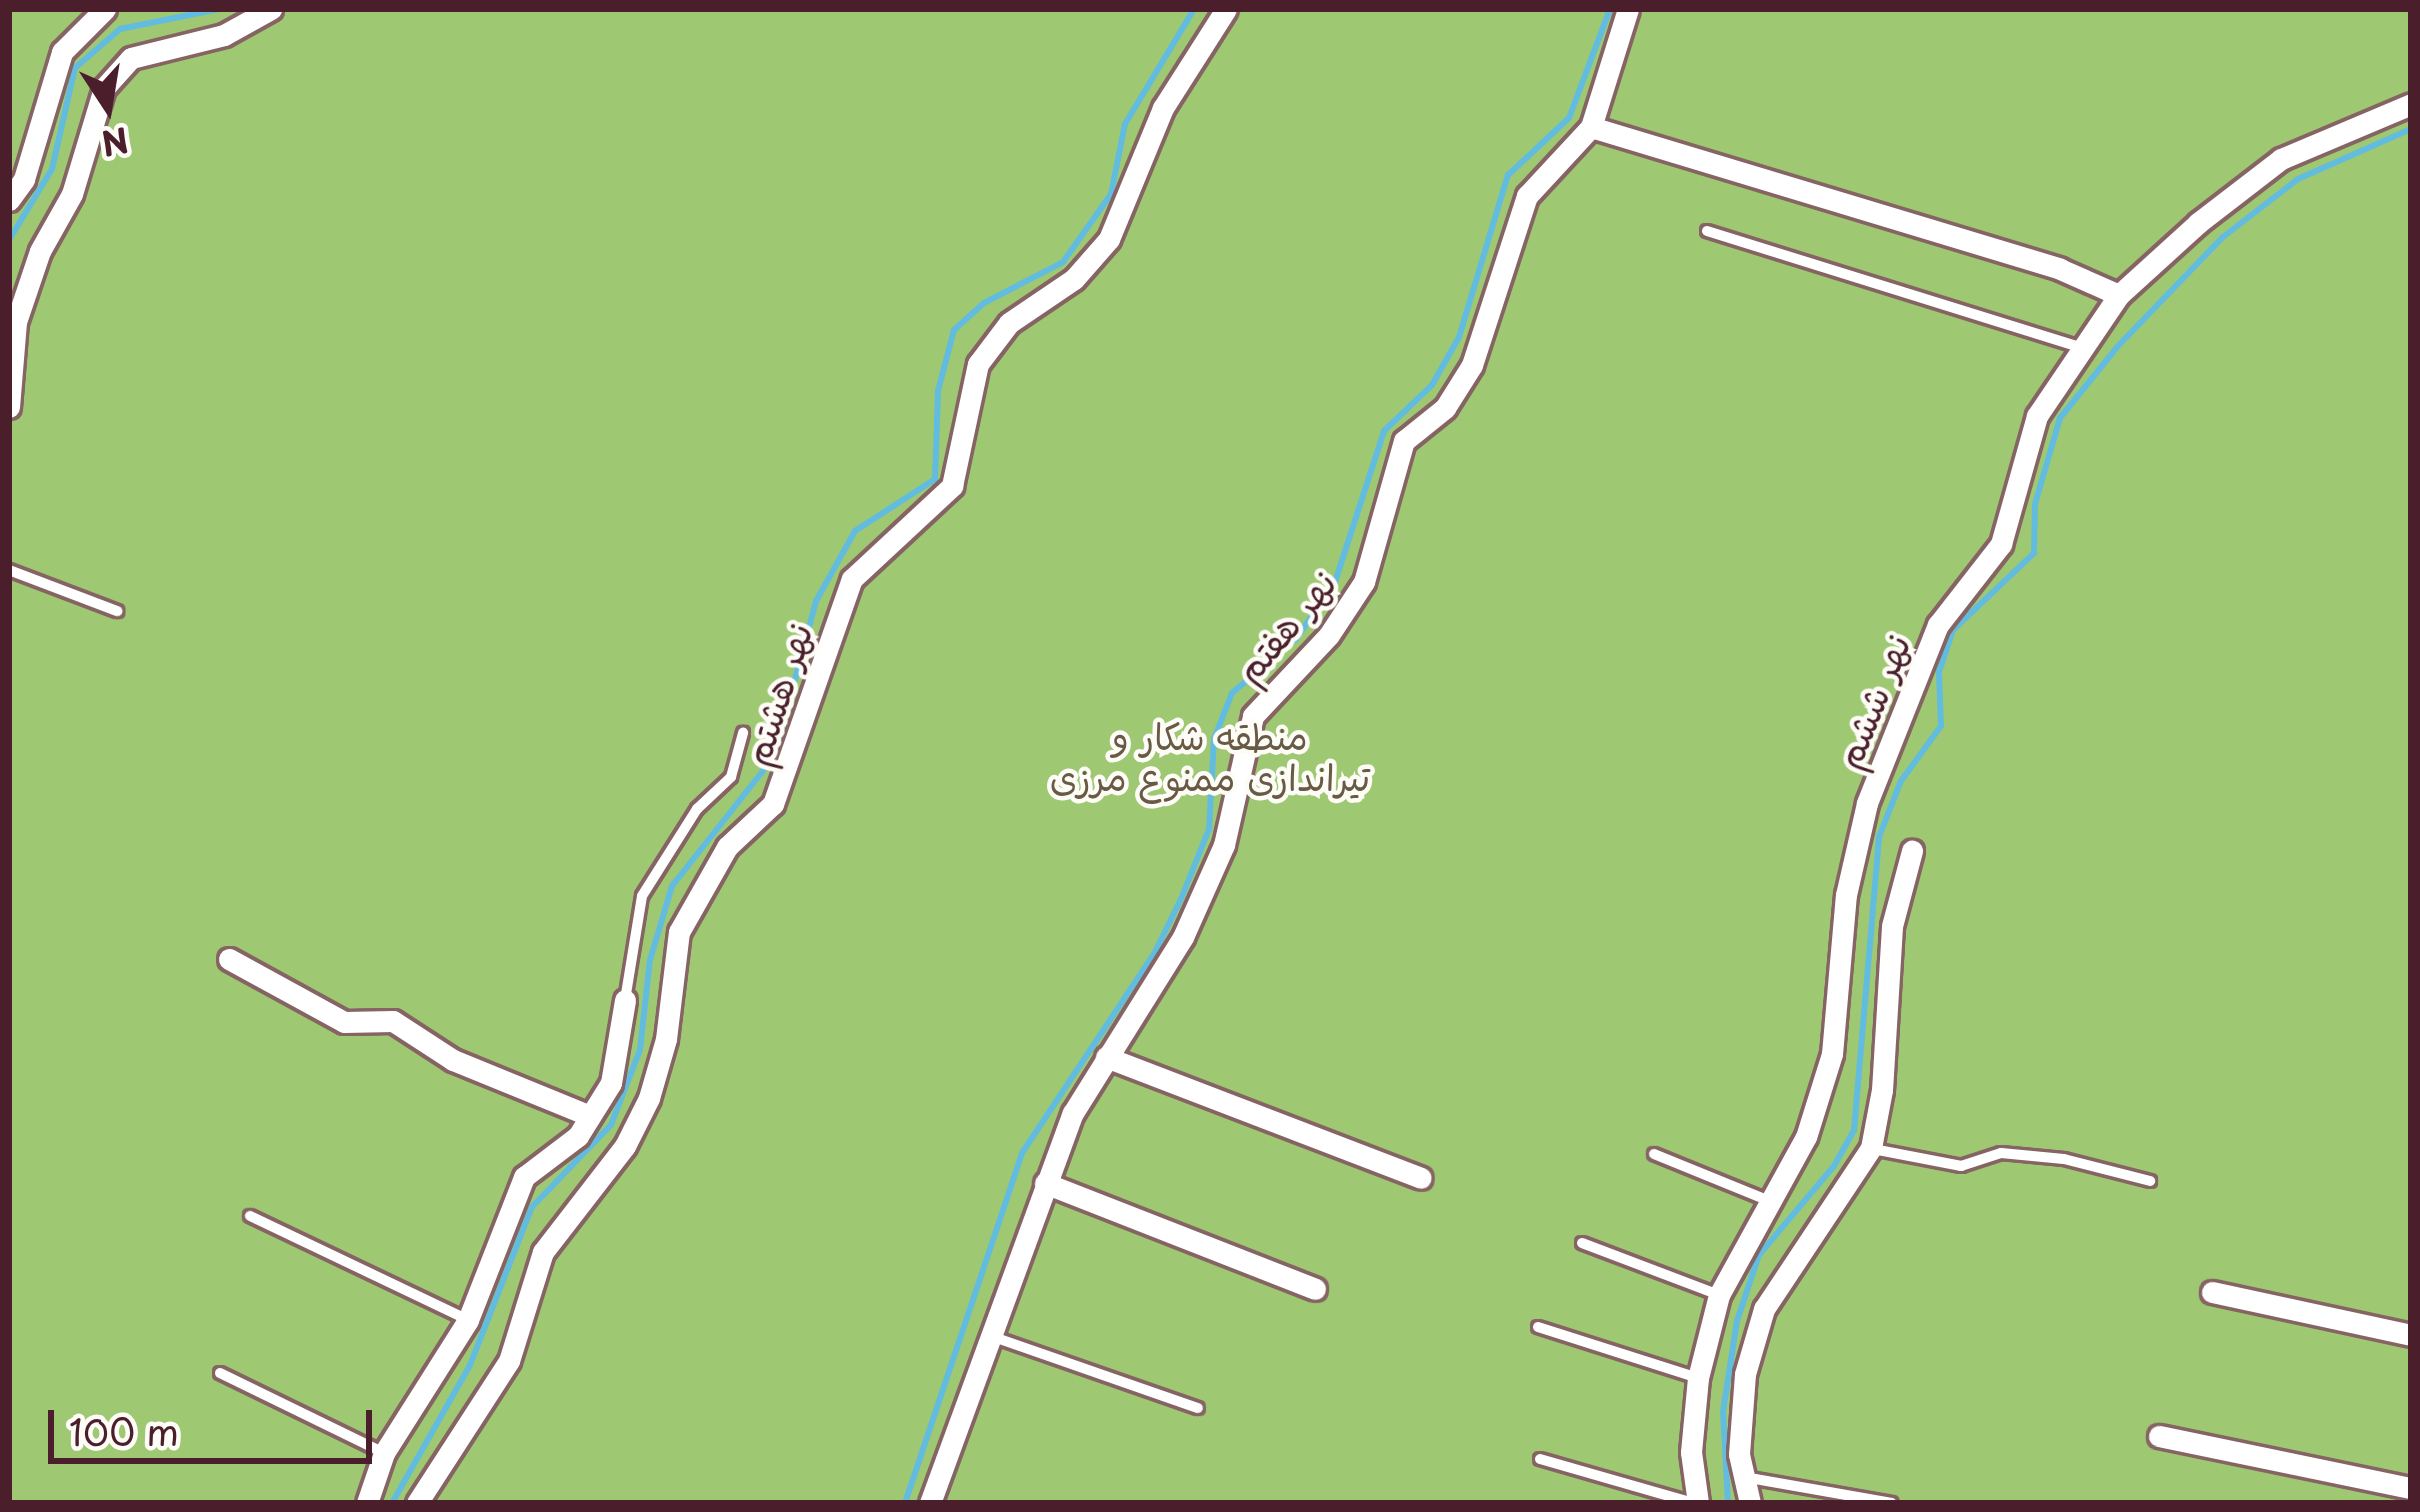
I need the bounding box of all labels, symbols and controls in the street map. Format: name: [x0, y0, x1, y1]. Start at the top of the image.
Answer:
north arrow: [48, 48, 168, 168]
text: N: [98, 116, 133, 170]
street label: نهر هفتم: [1226, 561, 1344, 691]
street label: نهر هشتم: [734, 617, 820, 771]
street label: نهر ششم: [1826, 628, 1918, 774]
park label: منطقه شکار و تیراندازی ممنوع مرزی: [1050, 713, 1370, 798]
scale bar: [54, 1386, 378, 1460]
text: 100 m: [69, 1404, 179, 1458]

